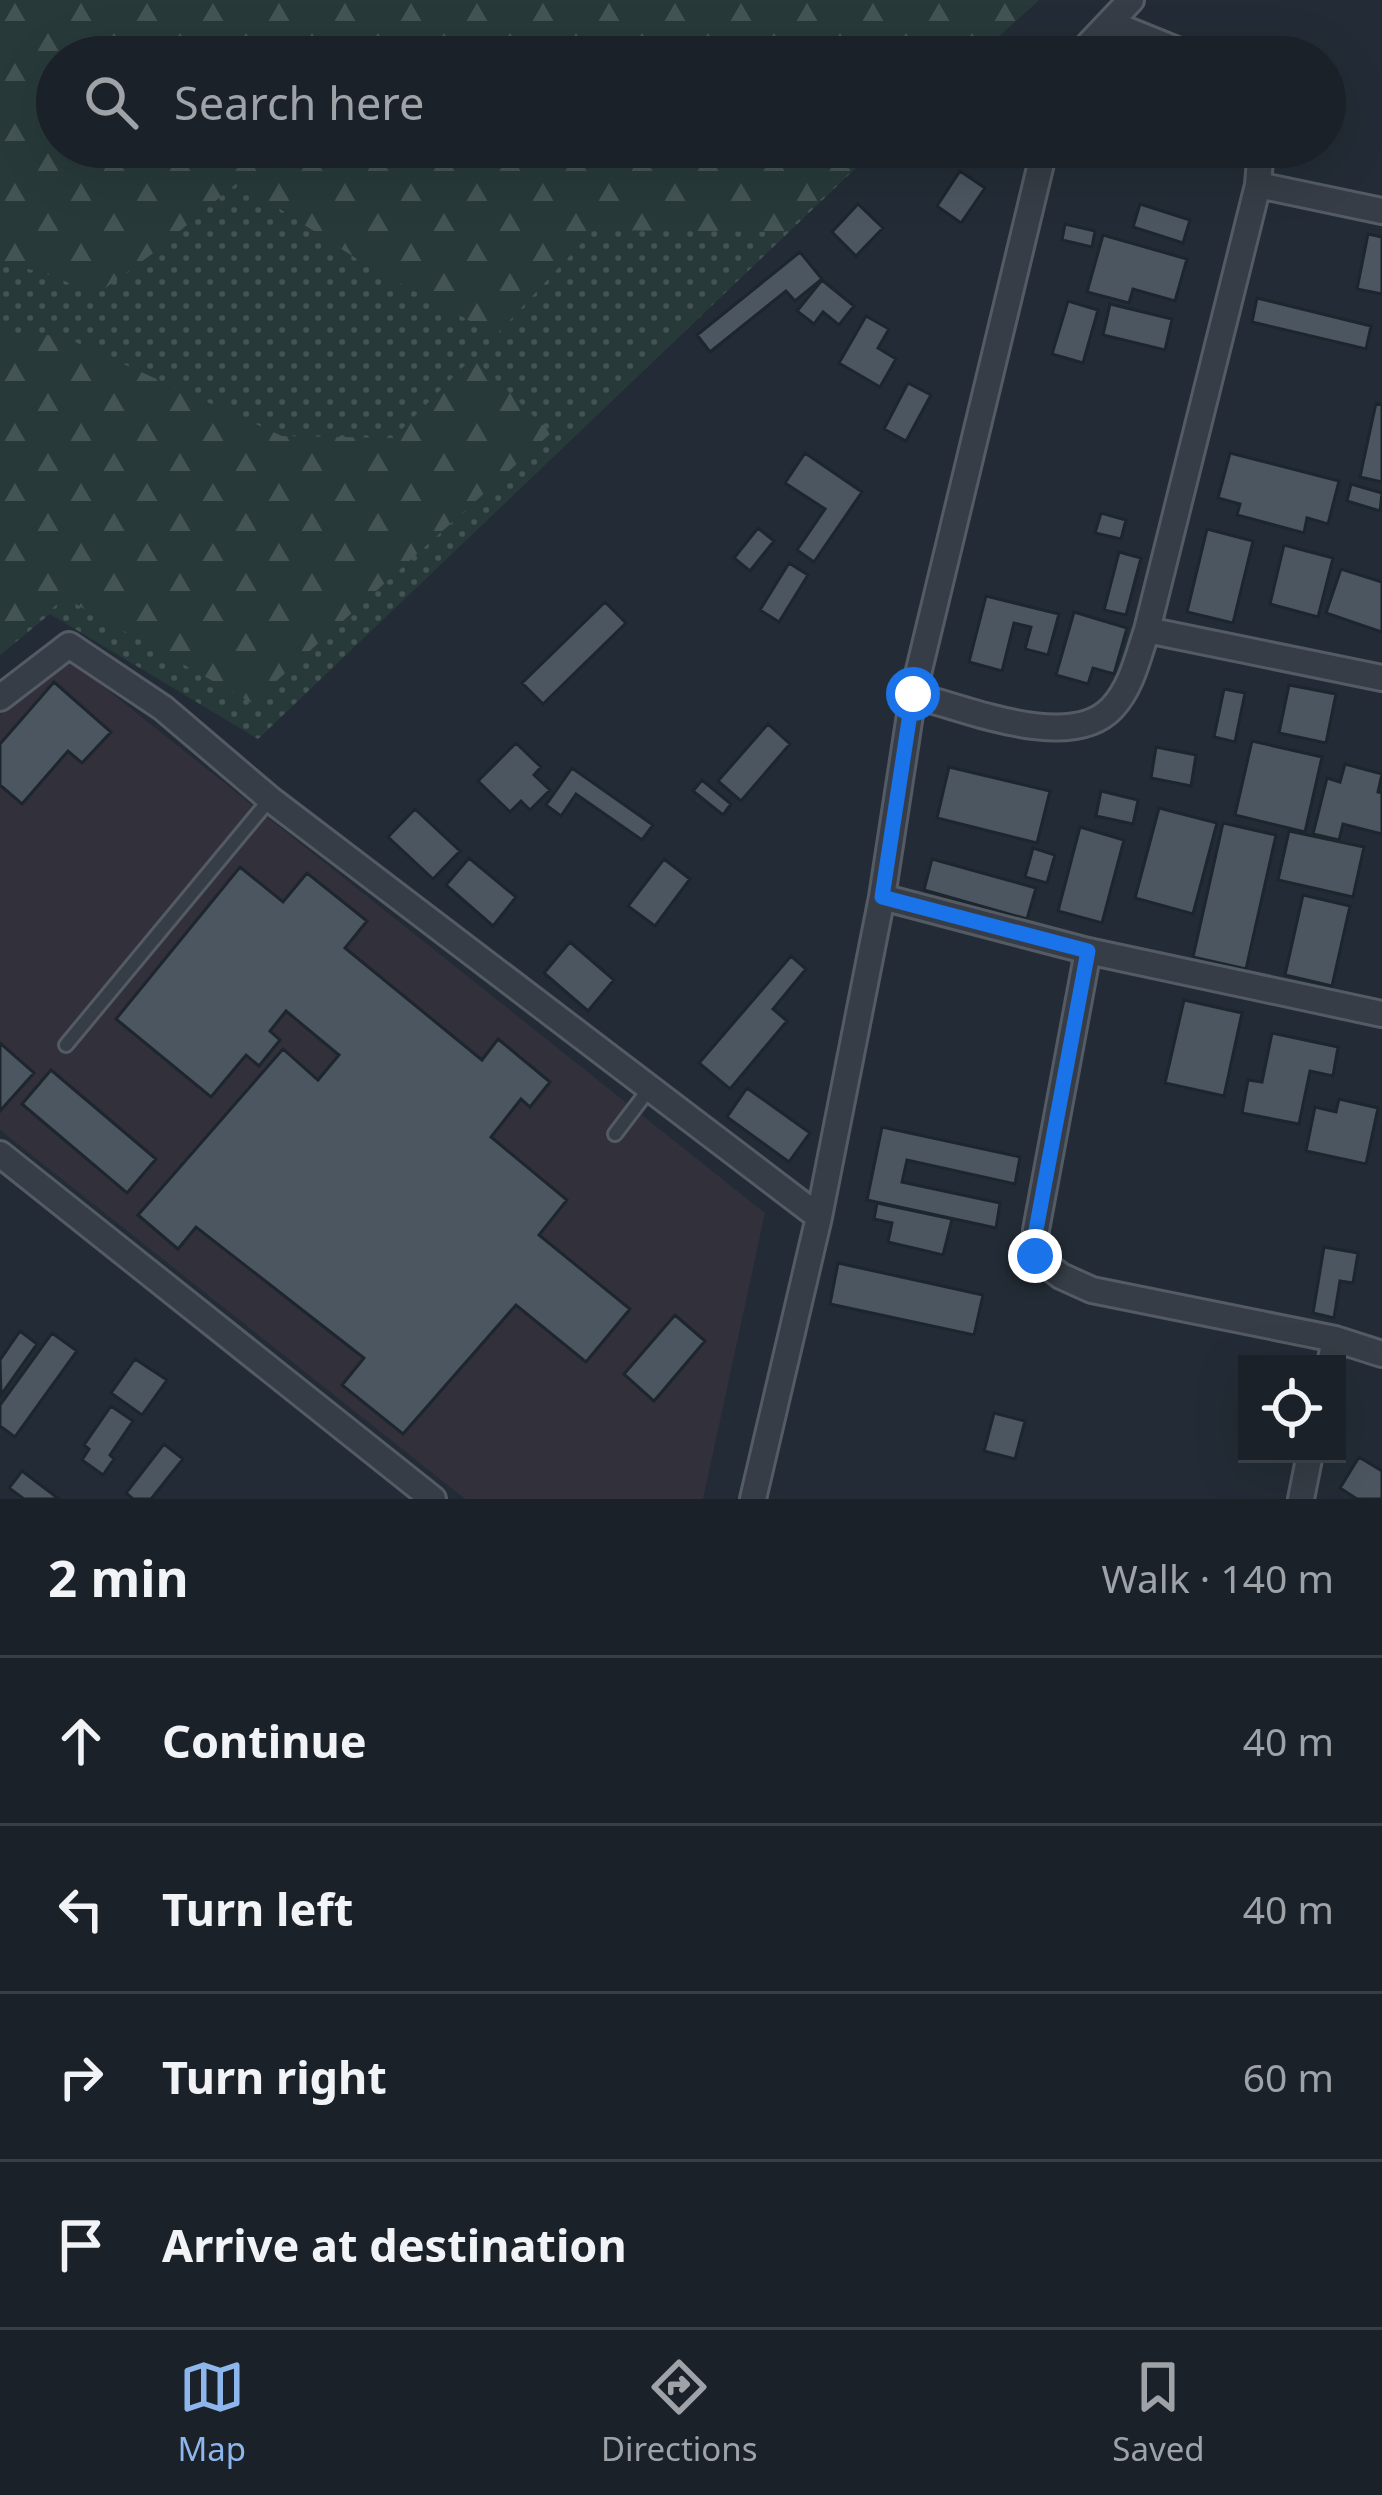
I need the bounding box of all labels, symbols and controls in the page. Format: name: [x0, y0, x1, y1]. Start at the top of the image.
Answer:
search box: [36, 36, 1346, 168]
icon: search: [78, 69, 144, 135]
text: Search here: [174, 72, 424, 133]
route start: [886, 667, 940, 721]
route end: [1008, 1229, 1062, 1283]
map controls: [1238, 1355, 1346, 1463]
button: locate: [1238, 1355, 1346, 1463]
text: 2 min: [48, 1542, 189, 1612]
text: Walk · 140 m: [1101, 1551, 1334, 1604]
icon: ahead: [48, 1708, 114, 1774]
text: Continue: [162, 1710, 367, 1771]
text: 40 m: [1243, 1714, 1334, 1767]
icon: left: [48, 1876, 114, 1942]
text: Turn left: [162, 1878, 353, 1939]
text: 40 m: [1243, 1882, 1334, 1935]
icon: right: [48, 2044, 114, 2110]
text: Turn right: [162, 2046, 387, 2107]
text: 60 m: [1243, 2050, 1334, 2103]
icon: arrive: [48, 2212, 114, 2278]
text: Arrive at destination: [162, 2214, 627, 2275]
tab: Map: [177, 2354, 246, 2471]
tab: Directions: [601, 2354, 758, 2471]
tab: Saved: [1112, 2354, 1205, 2471]

